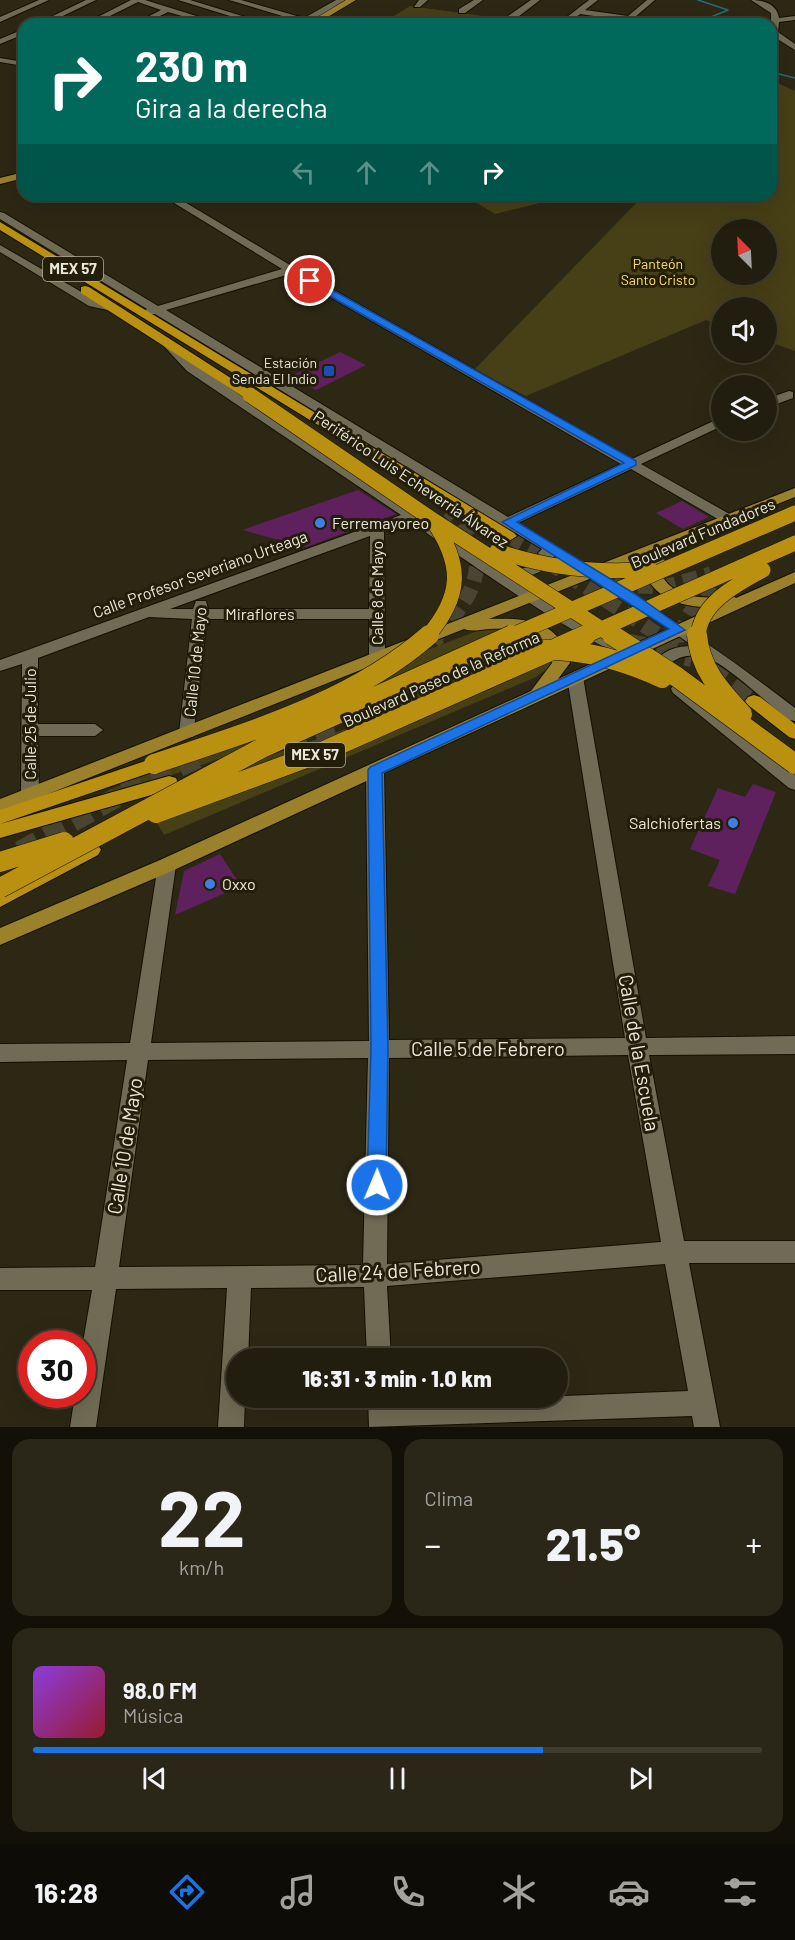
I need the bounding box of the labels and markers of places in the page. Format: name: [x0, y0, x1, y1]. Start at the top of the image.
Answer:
pin: [284, 255, 335, 306]
place label: Estación Senda El Indio: [232, 354, 317, 387]
marker: Estación Senda El Indio: [322, 364, 336, 378]
place label: Ferremayoreo: [332, 513, 429, 532]
marker: Ferremayoreo: [313, 516, 327, 530]
place label: Salchiofertas: [629, 813, 721, 832]
marker: Salchiofertas: [726, 816, 740, 830]
place label: Oxxo: [222, 874, 256, 893]
marker: Oxxo: [203, 877, 217, 891]

